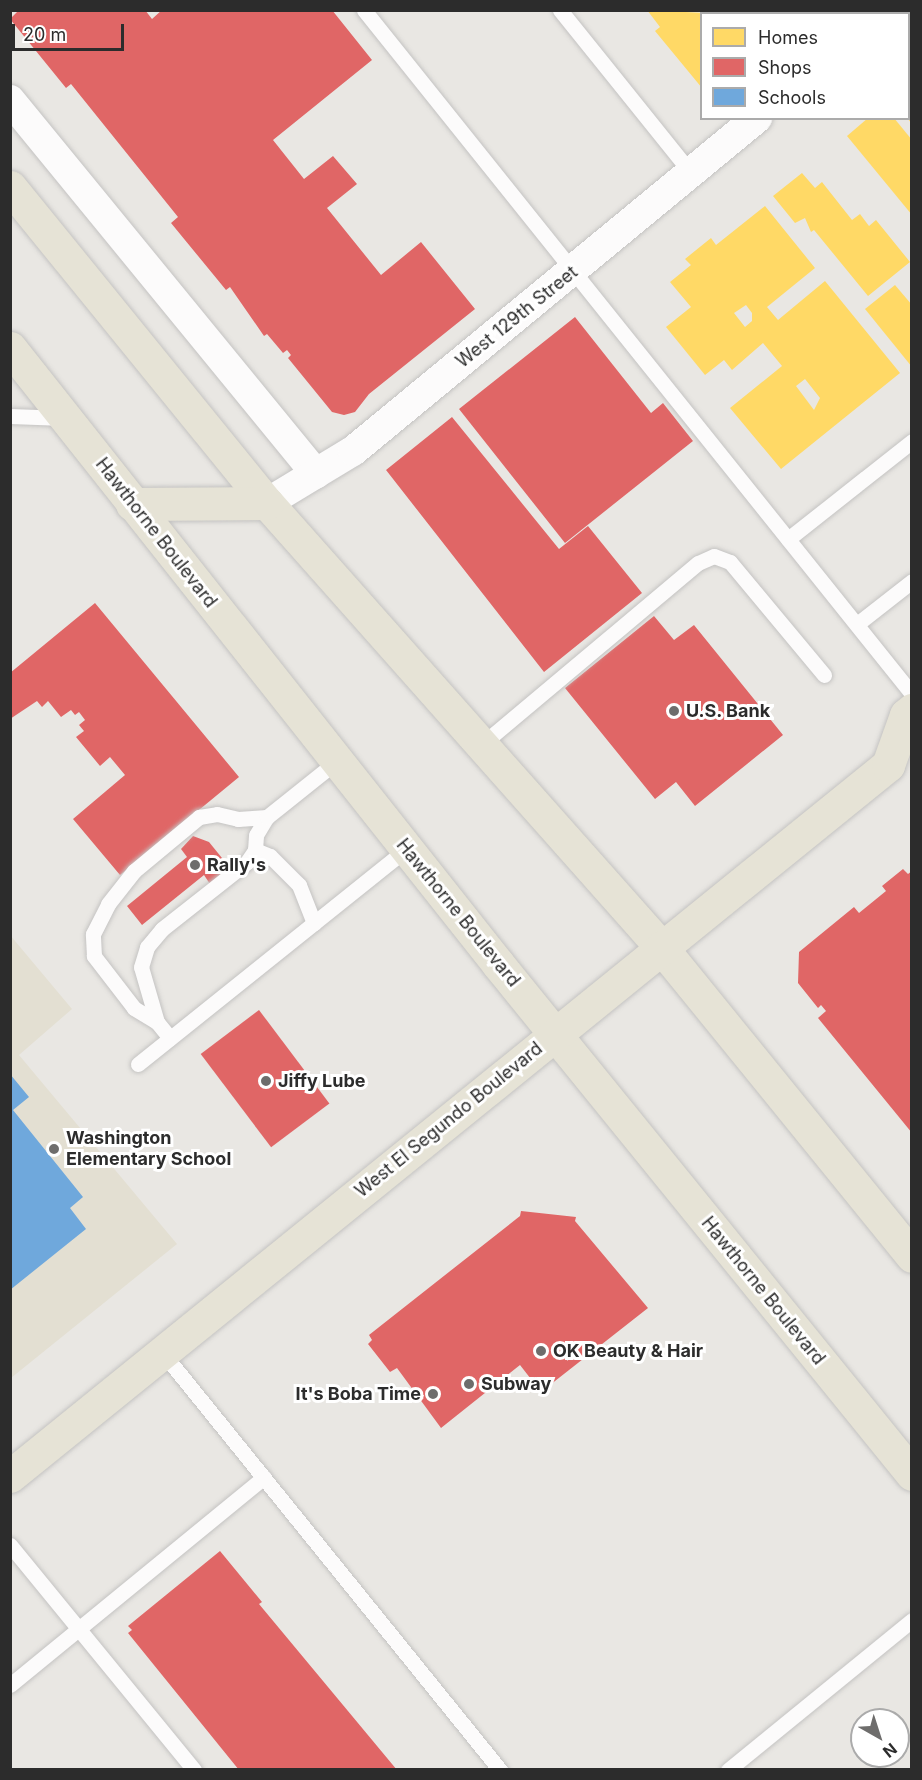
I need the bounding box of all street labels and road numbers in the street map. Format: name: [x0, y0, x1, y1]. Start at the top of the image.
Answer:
street label: West 129th Street: [452, 261, 582, 373]
street label: Hawthorne Boulevard: [91, 454, 221, 612]
street label: Hawthorne Boulevard: [392, 835, 524, 991]
street label: West El Segundo Boulevard: [351, 1038, 547, 1202]
street label: Hawthorne Boulevard: [697, 1213, 829, 1369]

